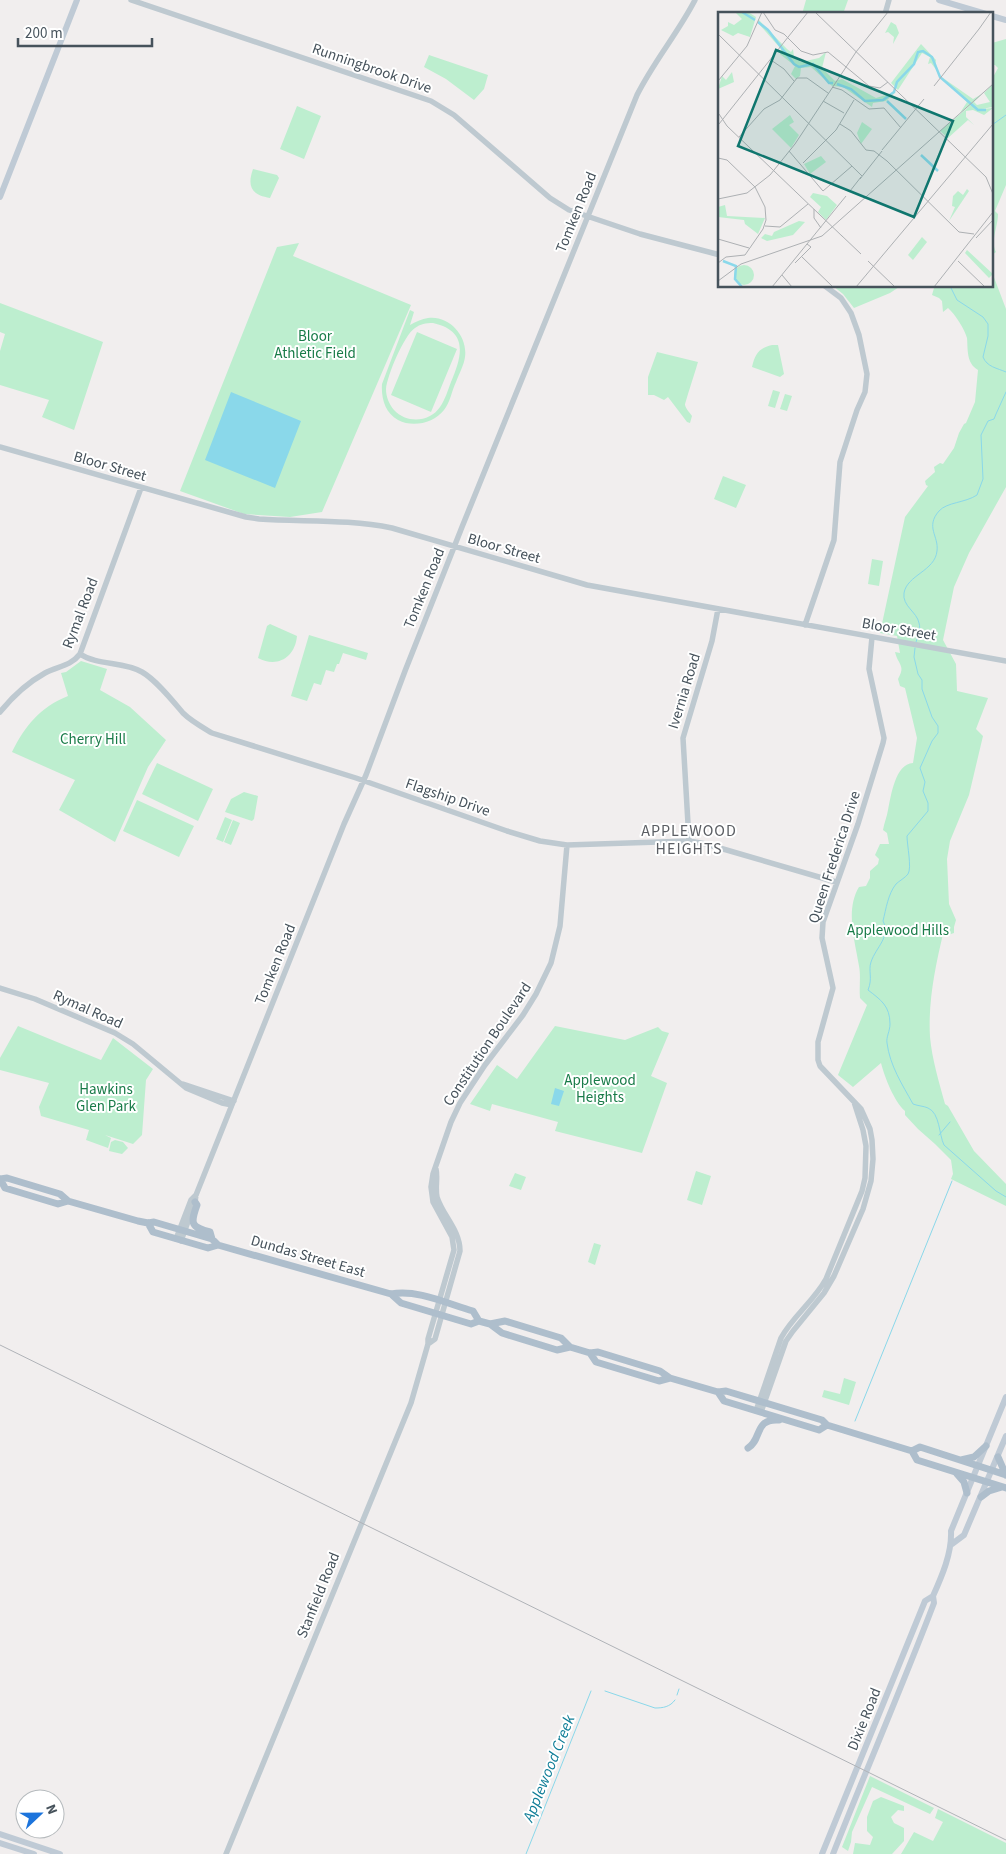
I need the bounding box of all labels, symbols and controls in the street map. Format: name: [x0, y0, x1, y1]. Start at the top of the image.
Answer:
inset map: [718, 12, 994, 288]
scale bar: [18, 15, 151, 47]
text: 200 m: [25, 23, 63, 44]
street label: Runningbrook Drive: [309, 38, 434, 99]
street label: Tomken Road: [551, 169, 602, 256]
park label: Bloor Athletic Field: [274, 326, 356, 364]
street label: Bloor Street: [71, 446, 149, 487]
street label: Bloor Street: [465, 528, 543, 569]
street label: Tomken Road: [399, 545, 450, 632]
street label: Rymal Road: [57, 575, 104, 652]
street label: Bloor Street: [860, 613, 938, 646]
street label: Ivernia Road: [663, 651, 706, 732]
park label: Cherry Hill: [60, 729, 126, 750]
street label: Flagship Drive: [403, 773, 493, 822]
street label: Queen Frederica Drive: [803, 788, 866, 926]
district label: APPLEWOOD HEIGHTS: [641, 820, 737, 860]
park label: Applewood Hills: [847, 920, 949, 941]
street label: Tomken Road: [250, 921, 301, 1008]
street label: Constitution Boulevard: [438, 978, 537, 1110]
street label: Rymal Road: [49, 985, 126, 1034]
park label: Applewood Heights: [564, 1070, 636, 1108]
park label: Hawkins Glen Park: [76, 1079, 136, 1117]
street label: Dundas Street East: [248, 1230, 367, 1283]
street label: Stanfield Road: [292, 1549, 345, 1641]
street label: Dixie Road: [842, 1685, 887, 1754]
water label: Applewood Creek: [517, 1711, 580, 1826]
north arrow: [15, 1789, 65, 1839]
text: N: [40, 1801, 62, 1818]

